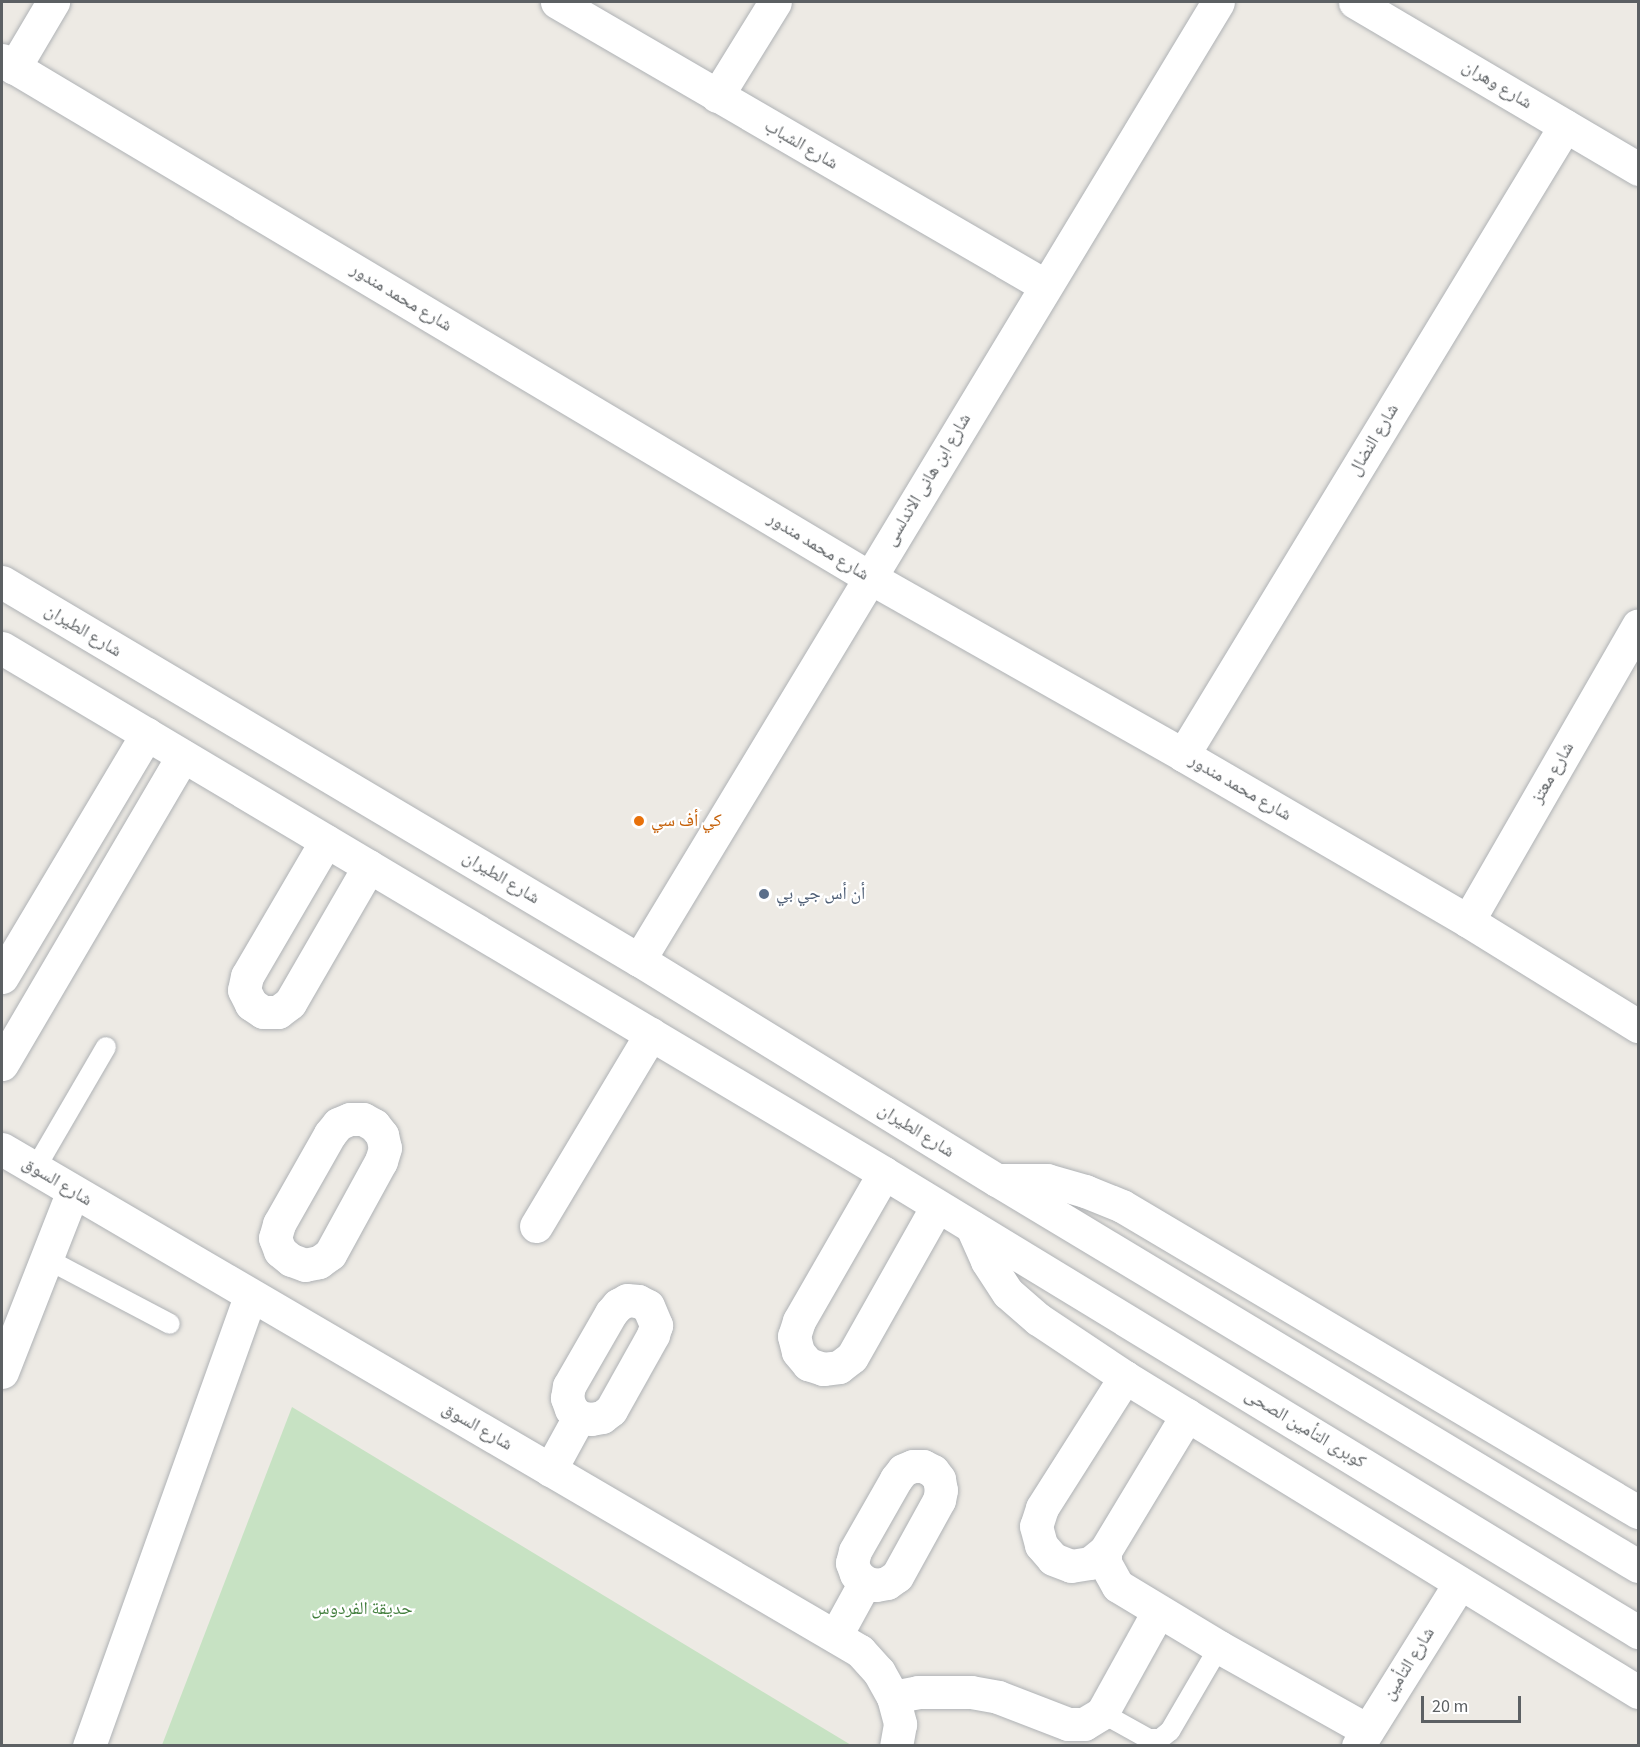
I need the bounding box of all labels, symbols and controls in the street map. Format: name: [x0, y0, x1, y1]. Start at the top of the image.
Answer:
street label: شارع وهران: [1458, 56, 1536, 114]
street label: شارع الشباب: [760, 115, 842, 175]
street label: شارع محمد مندور: [346, 259, 456, 337]
street label: شارع النضال: [1344, 400, 1404, 480]
street label: شارع ابن هانى الاندلسى: [880, 410, 976, 550]
street label: شارع محمد مندور: [763, 508, 873, 586]
street label: شارع الطيران: [41, 600, 125, 662]
street label: شارع معتز: [1527, 738, 1579, 808]
street label: شارع محمد مندور: [1185, 750, 1295, 826]
place label: كي أف سي: [651, 810, 722, 832]
marker: كي أف سي: [632, 814, 646, 828]
street label: شارع الطيران: [459, 847, 543, 909]
place label: أن أس جي بي: [776, 883, 865, 905]
marker: أن أس جي بي: [757, 887, 771, 901]
street label: شارع الطيران: [874, 1099, 958, 1163]
street label: شارع السوق: [18, 1153, 96, 1211]
street label: كوبرى التأمين الصحى: [1241, 1384, 1369, 1474]
street label: شارع السوق: [438, 1398, 516, 1456]
park label: حديقة الفردوس: [311, 1598, 413, 1620]
street label: شارع التأمين: [1378, 1623, 1440, 1705]
scale bar: [1424, 1684, 1524, 1722]
text: 20 m: [1432, 1694, 1468, 1719]

